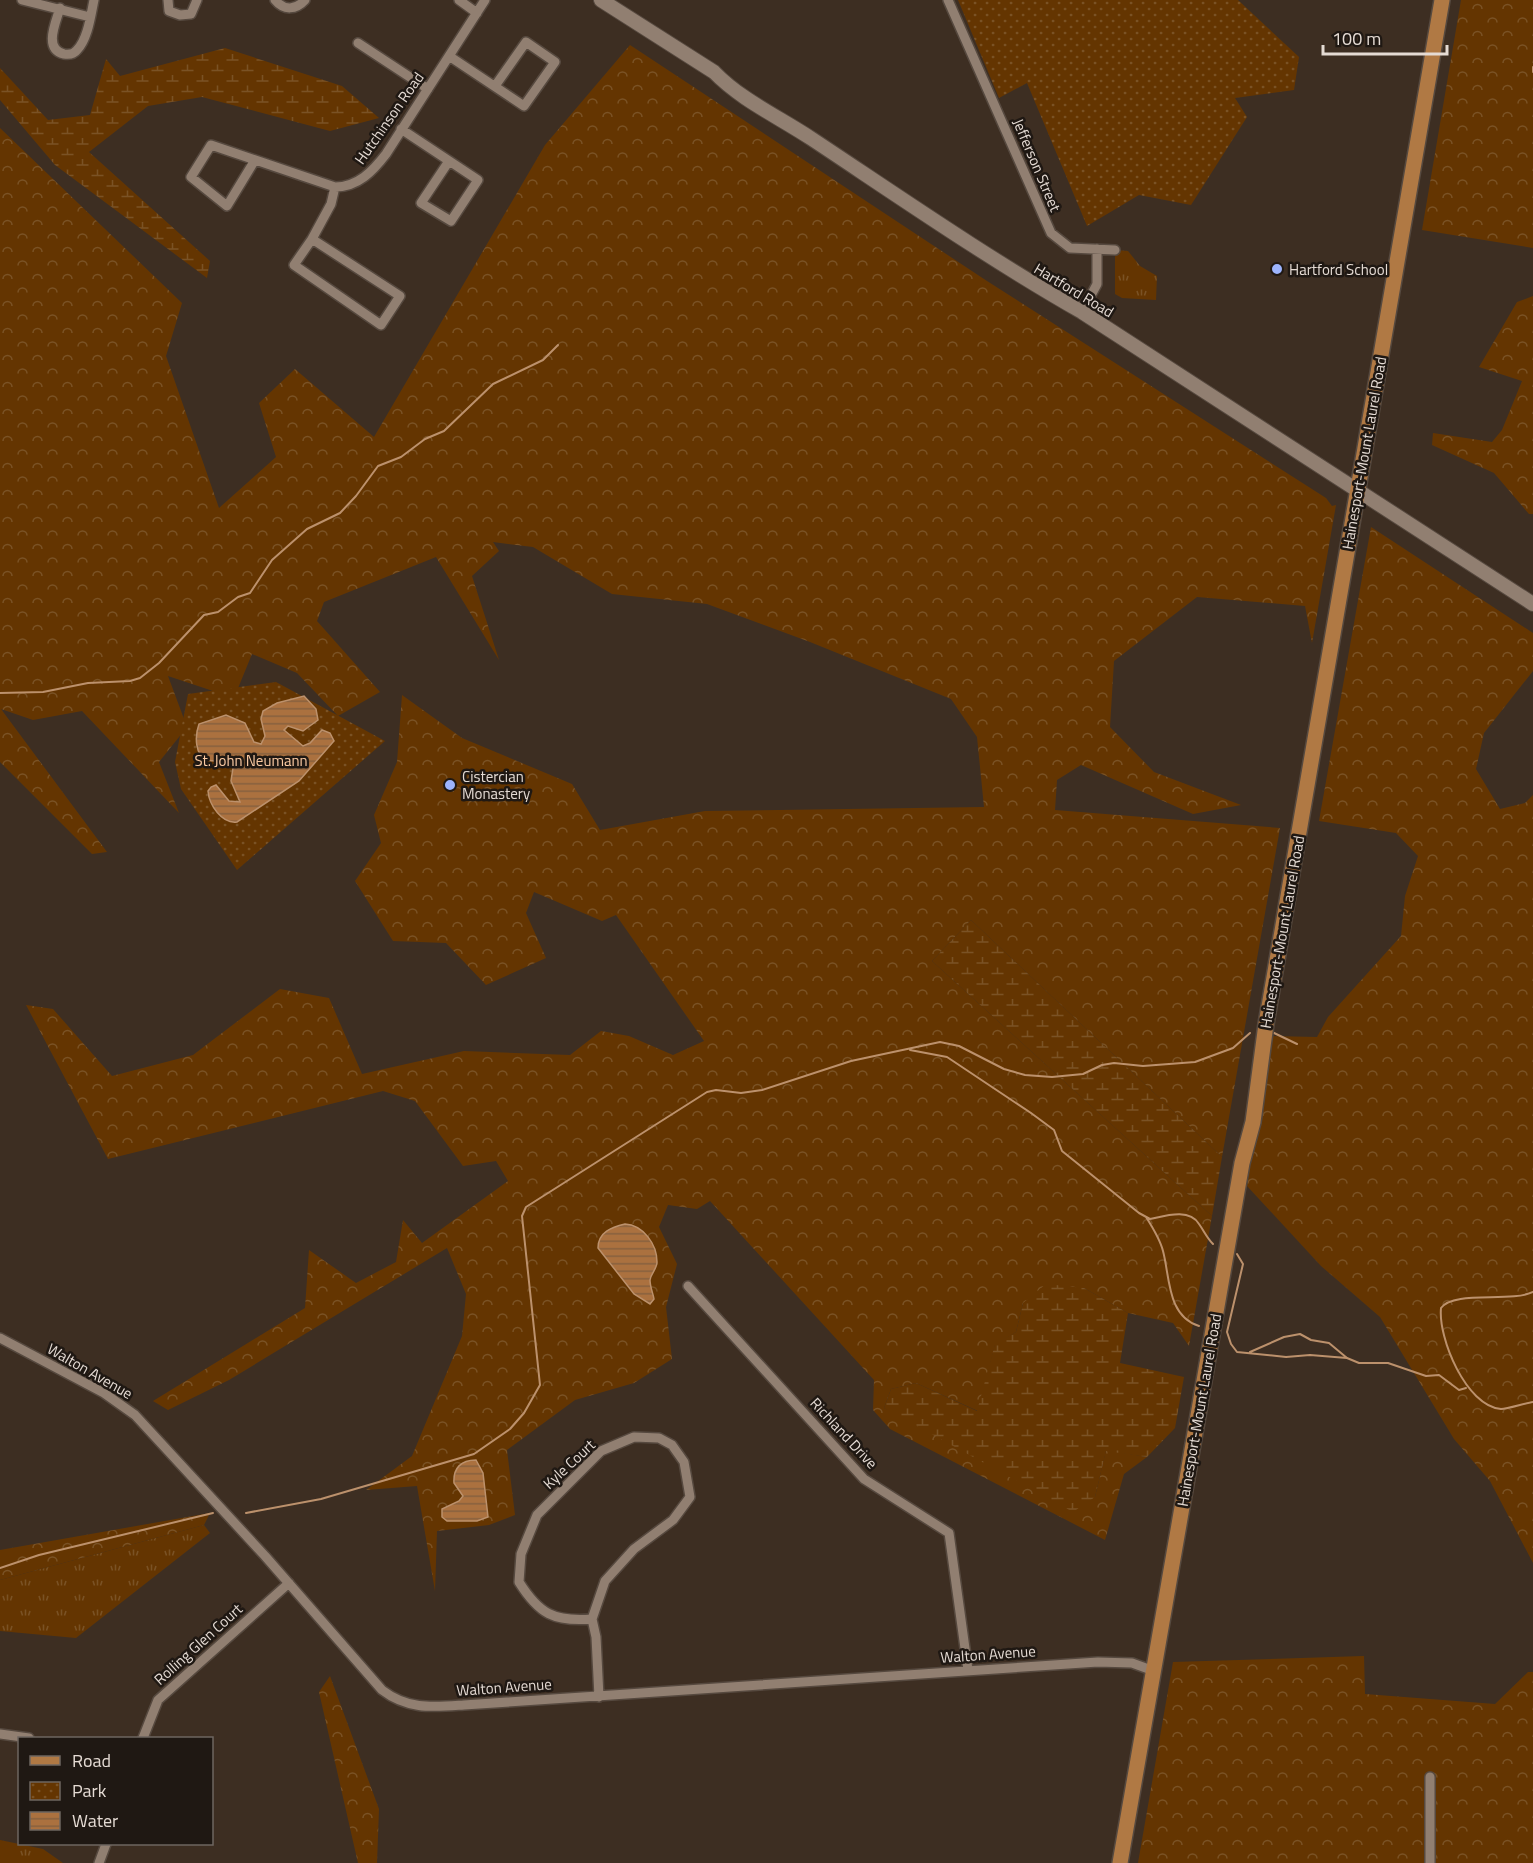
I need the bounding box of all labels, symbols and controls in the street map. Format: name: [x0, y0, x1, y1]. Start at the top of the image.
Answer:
scale bar: [1323, 18, 1448, 56]
text: 100 m: [1332, 25, 1381, 52]
street label: Hutchinson Road: [349, 67, 429, 169]
street label: Jefferson Street: [1007, 115, 1067, 216]
street label: Hartford Road: [1030, 257, 1118, 323]
place label: Hartford School: [1289, 258, 1388, 281]
marker: Hartford School: [1270, 262, 1284, 276]
street label: Hainesport-Mount Laurel Road: [1336, 355, 1392, 551]
park label: St. John Neumann: [194, 749, 308, 772]
place label: Cistercian Monastery: [462, 765, 530, 805]
marker: Cistercian Monastery: [443, 778, 457, 792]
street label: Hainesport-Mount Laurel Road: [1254, 834, 1310, 1030]
street label: Hainesport-Mount Laurel Road: [1171, 1312, 1227, 1508]
street label: Walton Avenue: [43, 1337, 137, 1405]
street label: Richland Drive: [805, 1392, 883, 1474]
street label: Kyle Court: [538, 1433, 601, 1494]
street label: Rolling Glen Court: [149, 1597, 248, 1690]
street label: Walton Avenue: [940, 1639, 1036, 1669]
street label: Walton Avenue: [456, 1672, 552, 1702]
legend: [18, 1737, 213, 1845]
text: Road: [72, 1747, 111, 1774]
text: Park: [72, 1777, 107, 1804]
text: Water: [72, 1807, 118, 1834]

